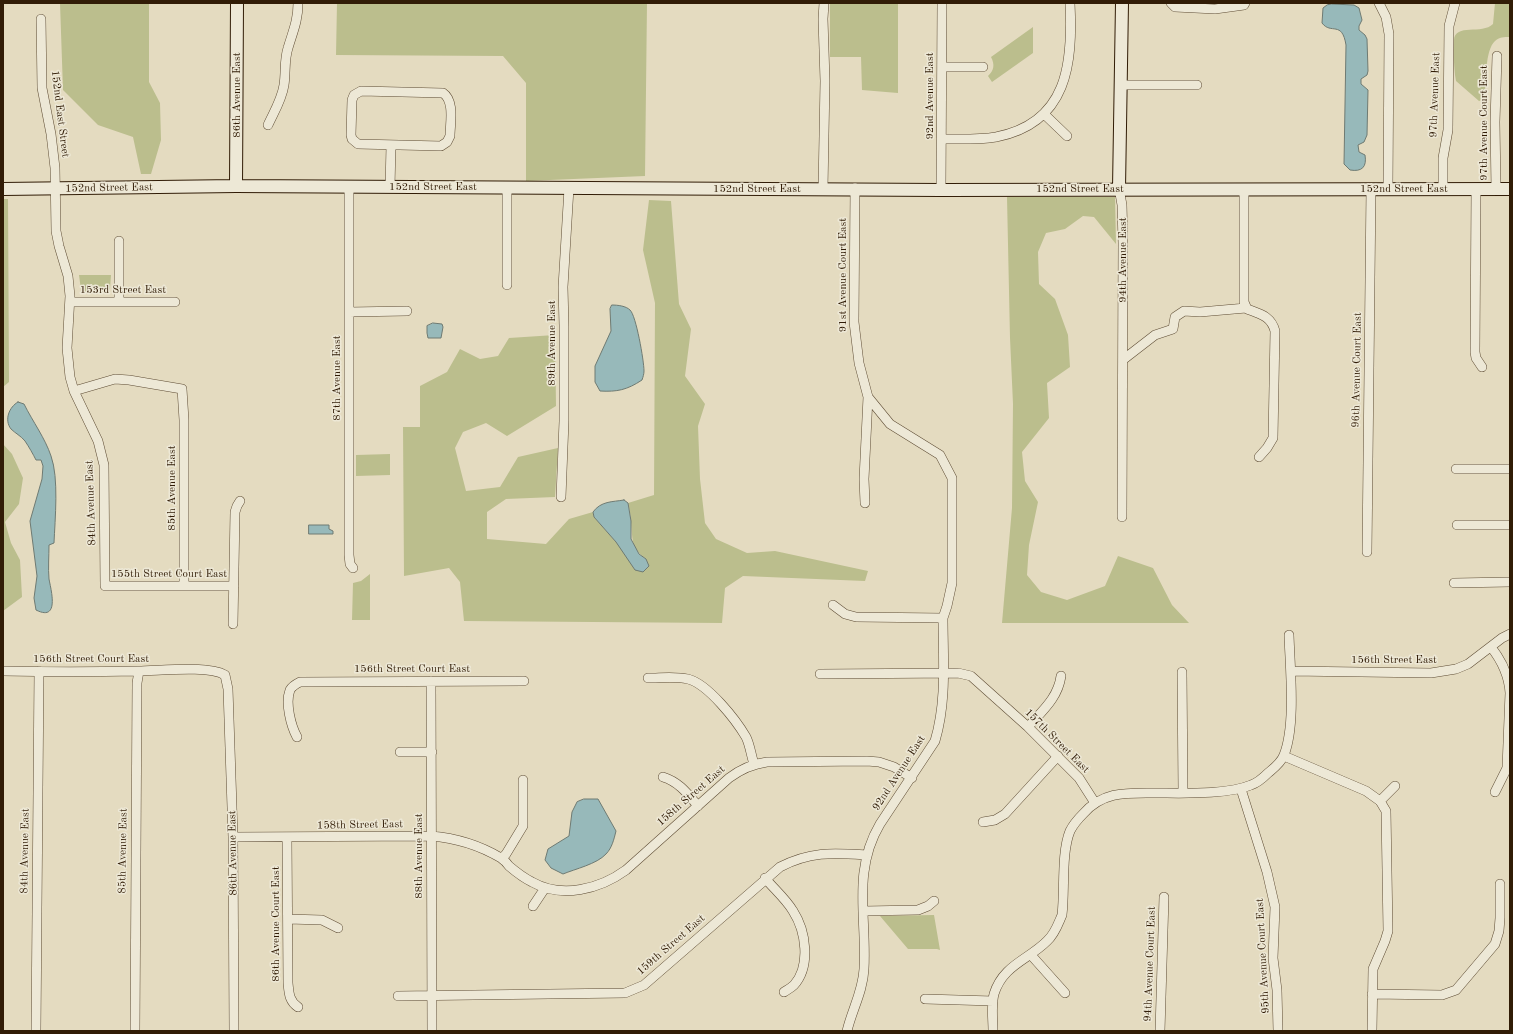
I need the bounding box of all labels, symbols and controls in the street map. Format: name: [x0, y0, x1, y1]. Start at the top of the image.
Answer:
street label: 86th Avenue East: [230, 52, 244, 138]
street label: 92nd Avenue East: [923, 52, 937, 140]
street label: 97th Avenue East: [1427, 52, 1443, 138]
street label: 97th Avenue Court East: [1477, 65, 1491, 181]
street label: 152nd East Street: [48, 70, 72, 158]
street label: 152nd Street East: [389, 180, 477, 194]
street label: 152nd Street East: [65, 181, 153, 195]
street label: 152nd Street East: [713, 182, 801, 196]
street label: 152nd Street East: [1036, 182, 1124, 196]
street label: 152nd Street East: [1360, 182, 1448, 196]
street label: 94th Avenue East: [1116, 217, 1130, 303]
street label: 91st Avenue Court East: [836, 218, 850, 332]
street label: 153rd Street East: [80, 283, 166, 297]
street label: 89th Avenue East: [545, 300, 559, 386]
street label: 96th Avenue Court East: [1349, 312, 1365, 428]
street label: 87th Avenue East: [330, 335, 344, 421]
street label: 85th Avenue East: [165, 445, 179, 531]
street label: 84th Avenue East: [83, 460, 99, 546]
street label: 155th Street Court East: [111, 567, 227, 581]
street label: 156th Street Court East: [33, 652, 149, 666]
street label: 156th Street East: [1351, 653, 1437, 667]
street label: 156th Street Court East: [354, 662, 470, 676]
street label: 157th Street East: [1022, 706, 1092, 776]
street label: 92nd Avenue East: [870, 733, 928, 813]
street label: 158th Street East: [654, 763, 728, 829]
street label: 84th Avenue East: [18, 808, 32, 894]
street label: 85th Avenue East: [116, 808, 130, 894]
street label: 86th Avenue East: [226, 810, 240, 896]
street label: 88th Avenue East: [412, 813, 426, 899]
street label: 158th Street East: [317, 818, 403, 832]
street label: 86th Avenue Court East: [269, 866, 283, 982]
street label: 95th Avenue Court East: [1253, 898, 1273, 1014]
street label: 94th Avenue Court East: [1141, 906, 1159, 1022]
street label: 159th Street East: [634, 912, 708, 978]

